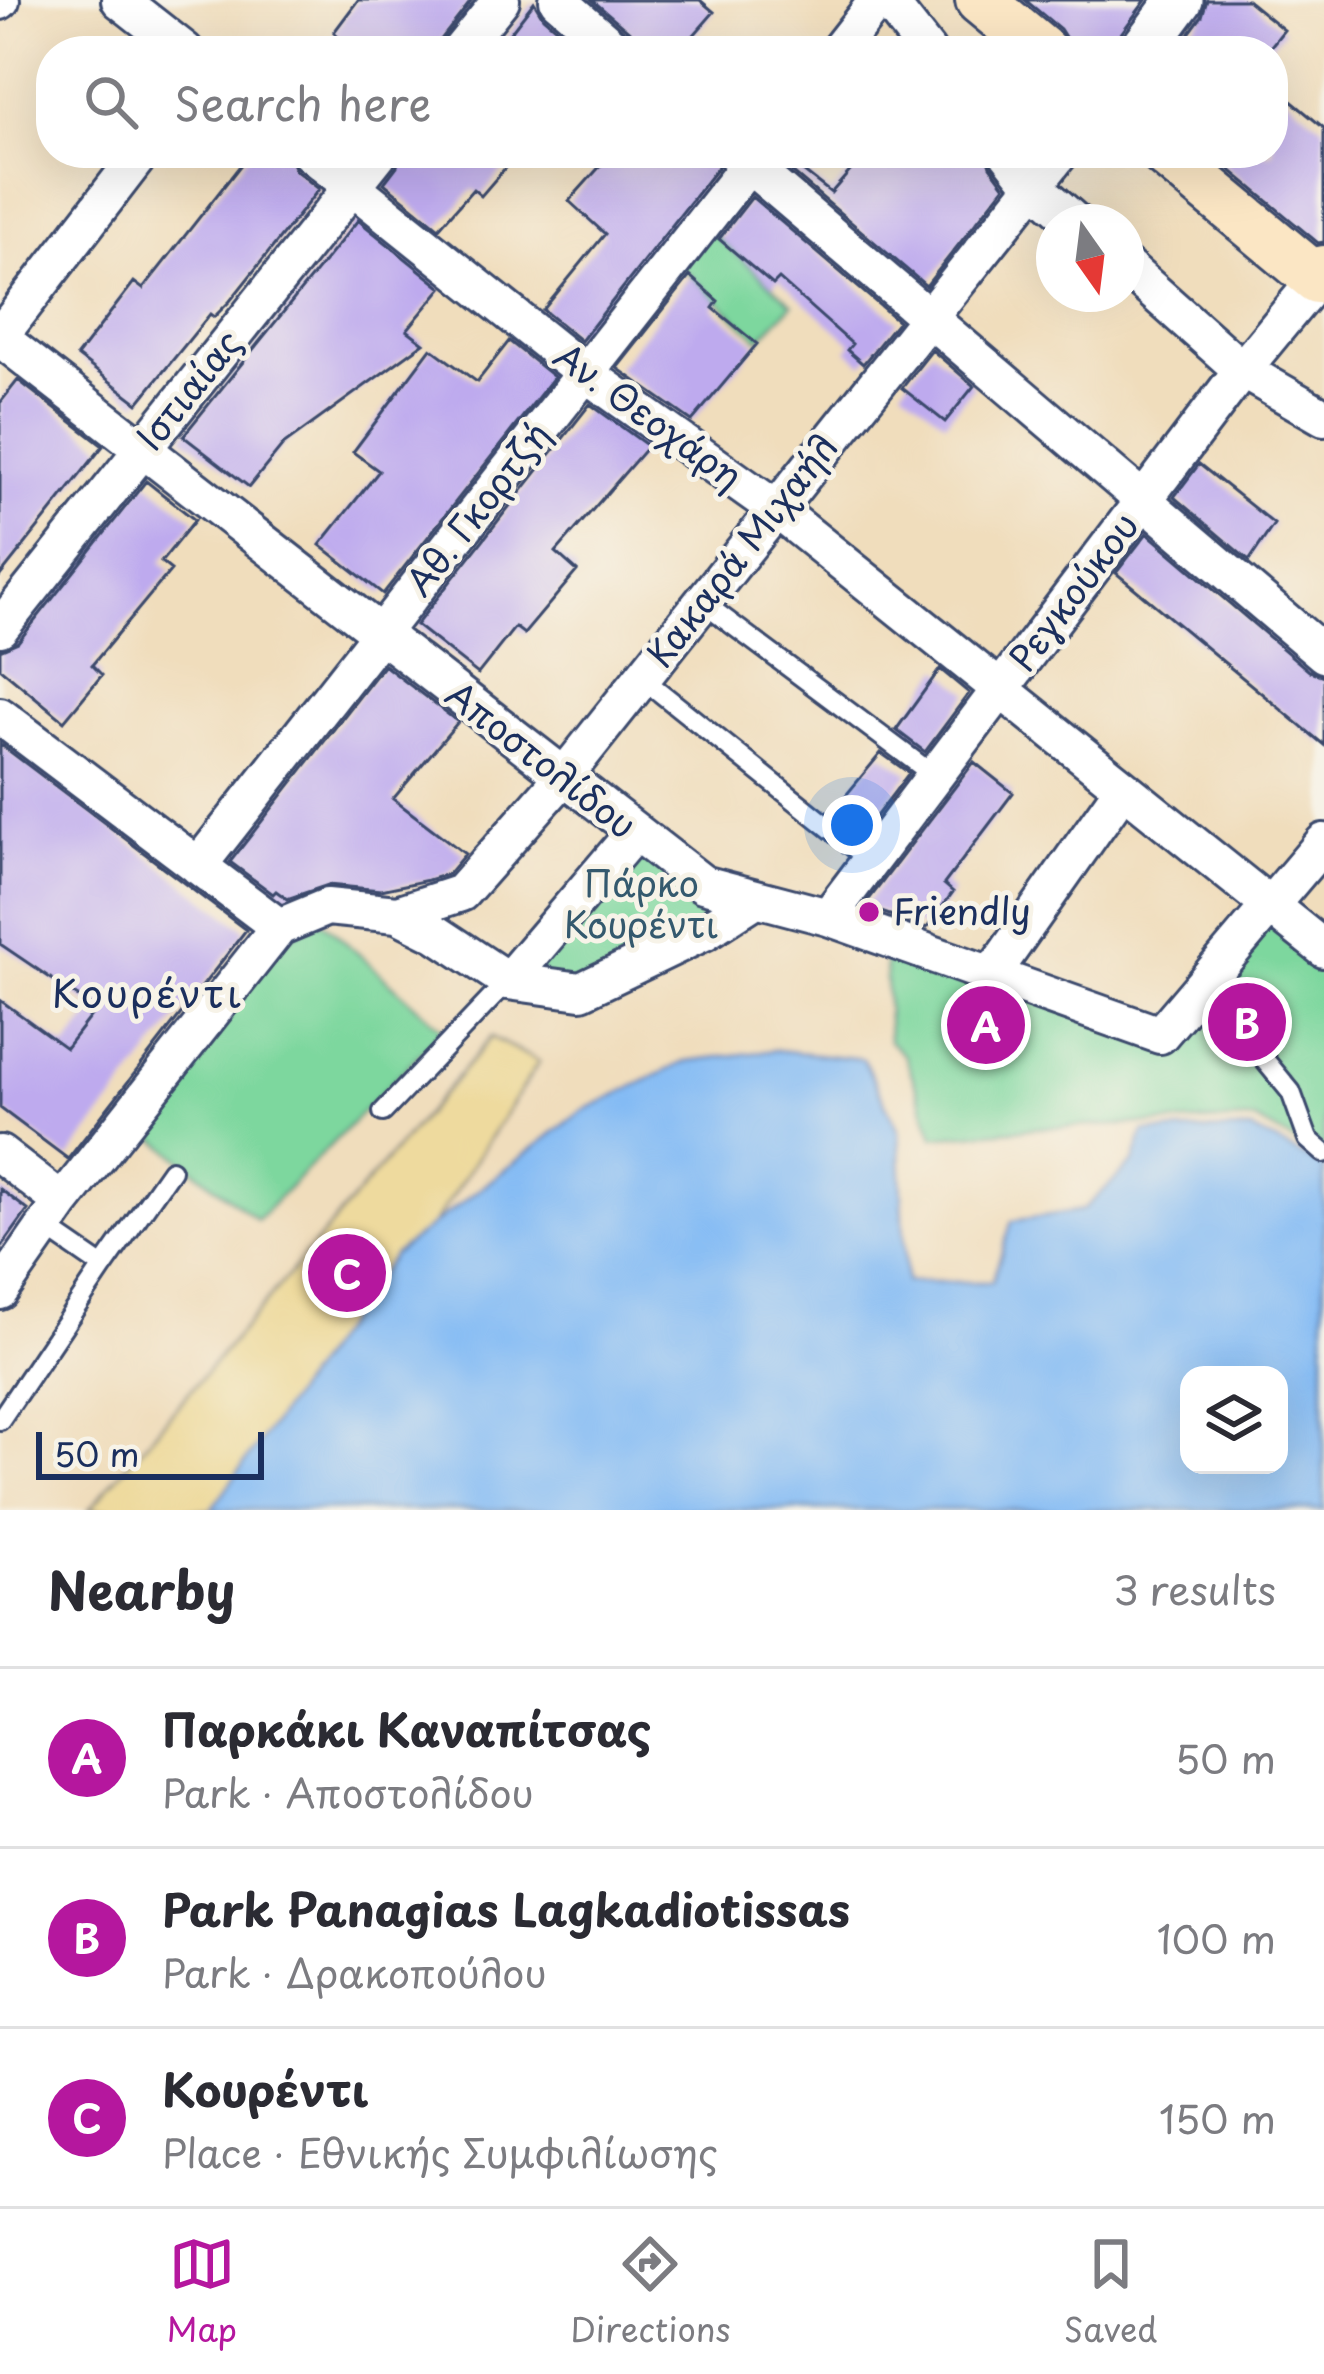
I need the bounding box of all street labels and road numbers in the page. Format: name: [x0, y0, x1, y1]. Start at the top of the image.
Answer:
street label: Ιστιαίας: [122, 317, 253, 461]
street label: Αν. Θεοχάρη: [544, 327, 755, 501]
street label: Αθ. Γκορτζή: [391, 409, 562, 606]
street label: Κακαρά Μιχαήλ: [632, 421, 849, 678]
street label: Ρεγκούκου: [995, 500, 1150, 682]
street label: Αποστολίδου: [435, 667, 649, 850]

